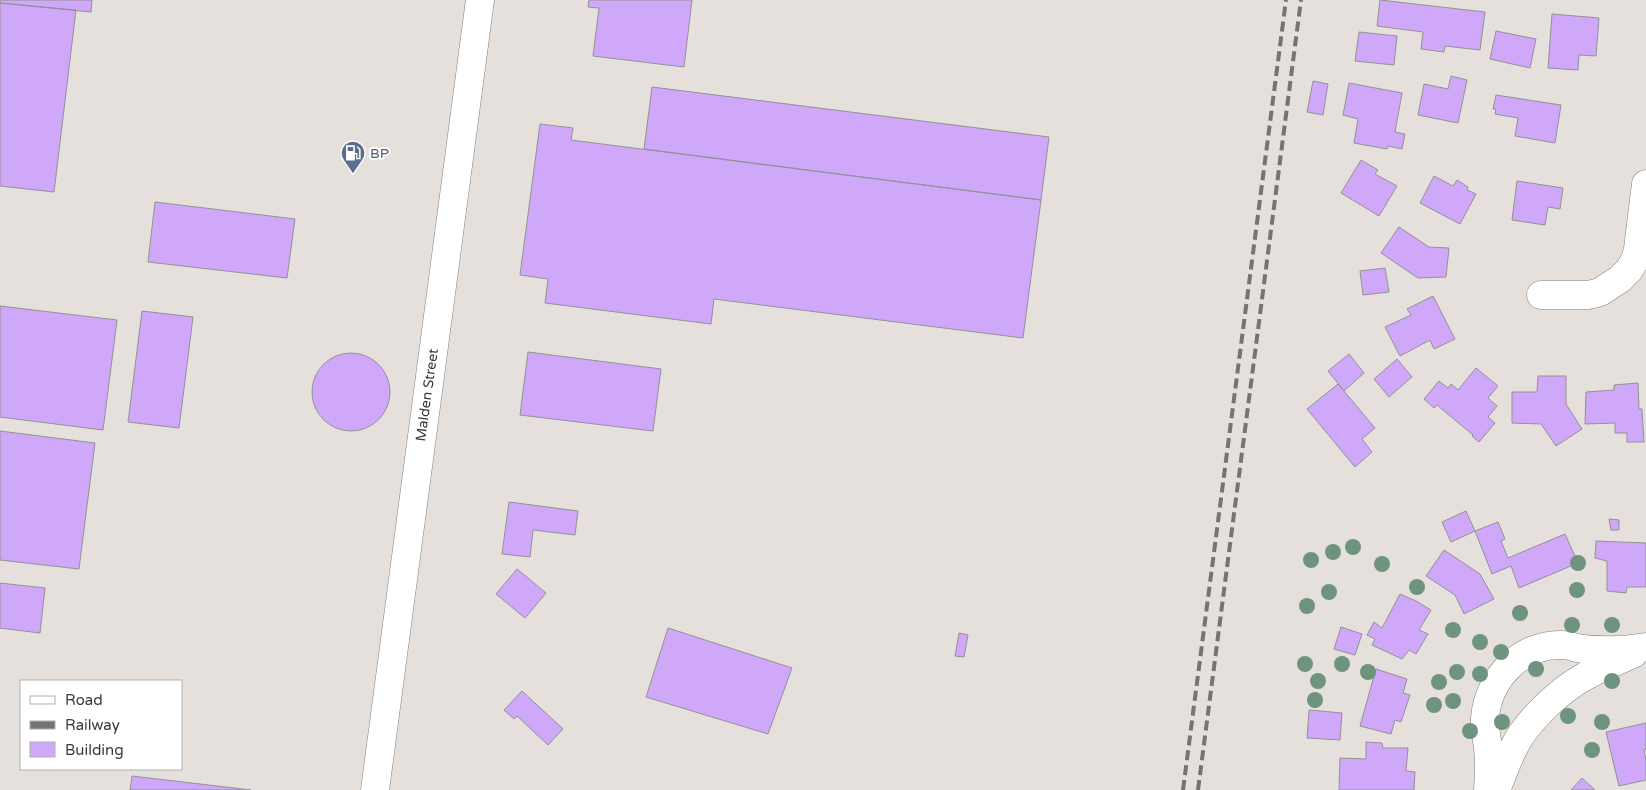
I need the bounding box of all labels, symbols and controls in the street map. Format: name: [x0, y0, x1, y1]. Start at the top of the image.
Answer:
fuel station icon: BP: [340, 140, 366, 174]
place label: BP: [370, 145, 389, 162]
street label: Malden Street: [412, 347, 442, 443]
legend: [20, 680, 182, 770]
text: Road: [65, 691, 103, 709]
text: Railway: [65, 716, 120, 734]
text: Building: [65, 741, 124, 759]

